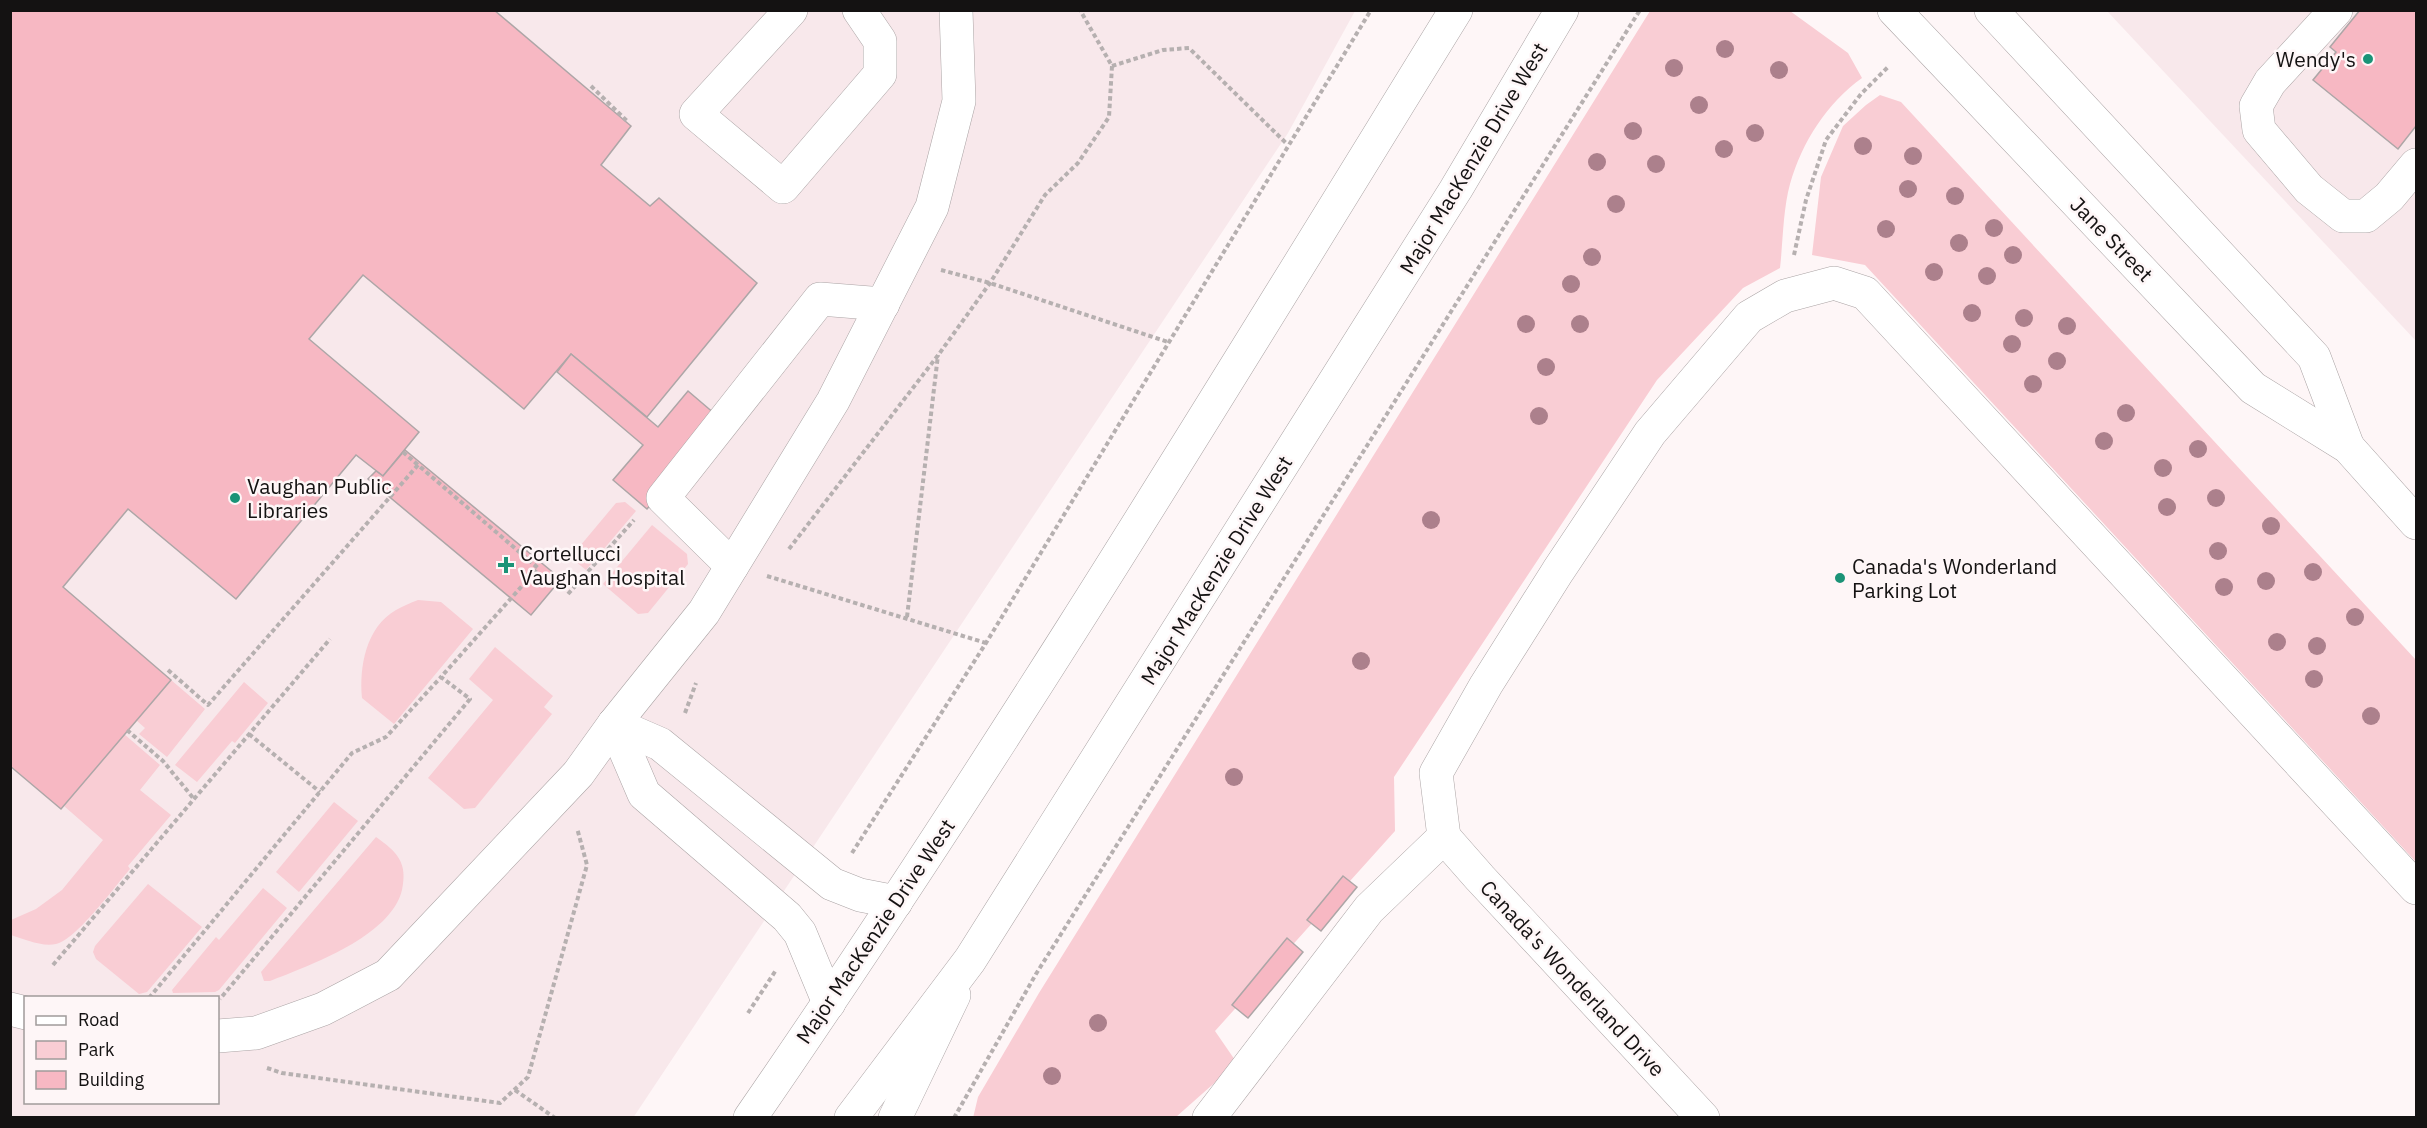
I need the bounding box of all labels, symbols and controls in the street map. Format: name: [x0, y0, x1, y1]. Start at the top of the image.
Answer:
street label: Major MacKenzie Drive West: [1393, 37, 1553, 279]
place label: Wendy's: [2276, 45, 2356, 73]
marker: Wendy's: [2361, 52, 2375, 66]
street label: Jane Street: [2064, 190, 2160, 288]
street label: Major MacKenzie Drive West: [1134, 450, 1298, 690]
place label: Vaughan Public Libraries: [247, 472, 392, 524]
marker: Vaughan Public Libraries: [228, 491, 242, 505]
place label: Cortellucci Vaughan Hospital: [520, 539, 685, 591]
place label: Canada's Wonderland Parking Lot: [1852, 552, 2057, 604]
marker: Cortellucci Vaughan Hospital: [497, 556, 515, 574]
marker: Canada's Wonderland Parking Lot: [1833, 571, 1847, 585]
street label: Major MacKenzie Drive West: [789, 813, 961, 1049]
street label: Canada's Wonderland Drive: [1474, 874, 1672, 1082]
legend: [24, 996, 219, 1104]
text: Road: [78, 1008, 119, 1031]
text: Park: [78, 1038, 115, 1061]
text: Building: [78, 1068, 145, 1091]

